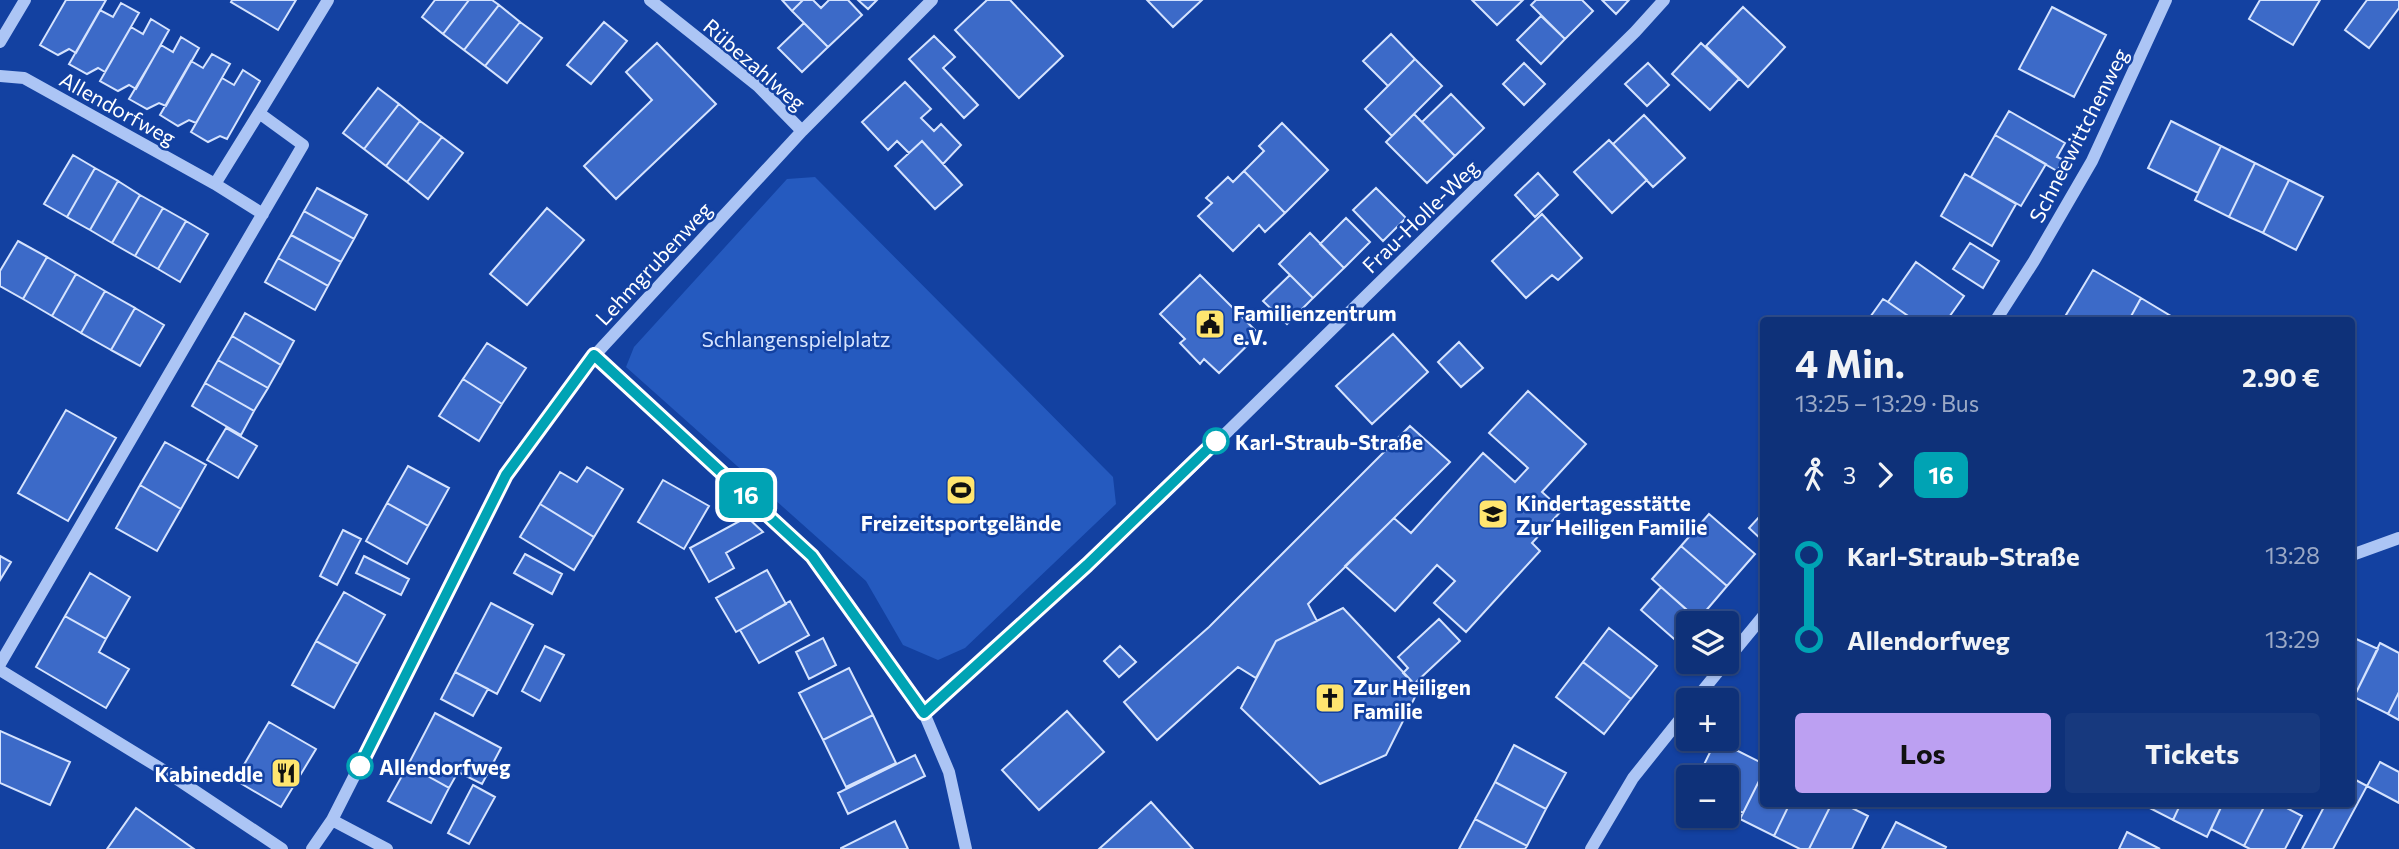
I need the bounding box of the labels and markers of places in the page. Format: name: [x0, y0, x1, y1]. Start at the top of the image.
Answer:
place label: Familienzentrum e.V.: [1233, 300, 1397, 349]
public building icon: Familienzentrum e.V.: [1193, 307, 1227, 341]
marker: Karl-Straub-Straße: [1203, 428, 1229, 454]
place label: Karl-Straub-Straße: [1235, 429, 1423, 454]
sports icon: Freizeitsportgelände: [944, 473, 978, 507]
place label: Kindertagesstätte Zur Heiligen Familie: [1516, 490, 1707, 539]
school or university icon: Kindertagesstätte Zur Heiligen Familie: [1476, 497, 1510, 531]
place label: Freizeitsportgelände: [861, 510, 1061, 535]
place label: Zur Heiligen Familie: [1353, 674, 1471, 723]
church icon: Zur Heiligen Familie: [1313, 681, 1347, 715]
marker: Allendorfweg: [347, 753, 373, 779]
place label: Allendorfweg: [379, 754, 511, 779]
restaurant icon: Kabineddle: [269, 756, 303, 790]
place label: Kabineddle: [154, 761, 263, 786]

